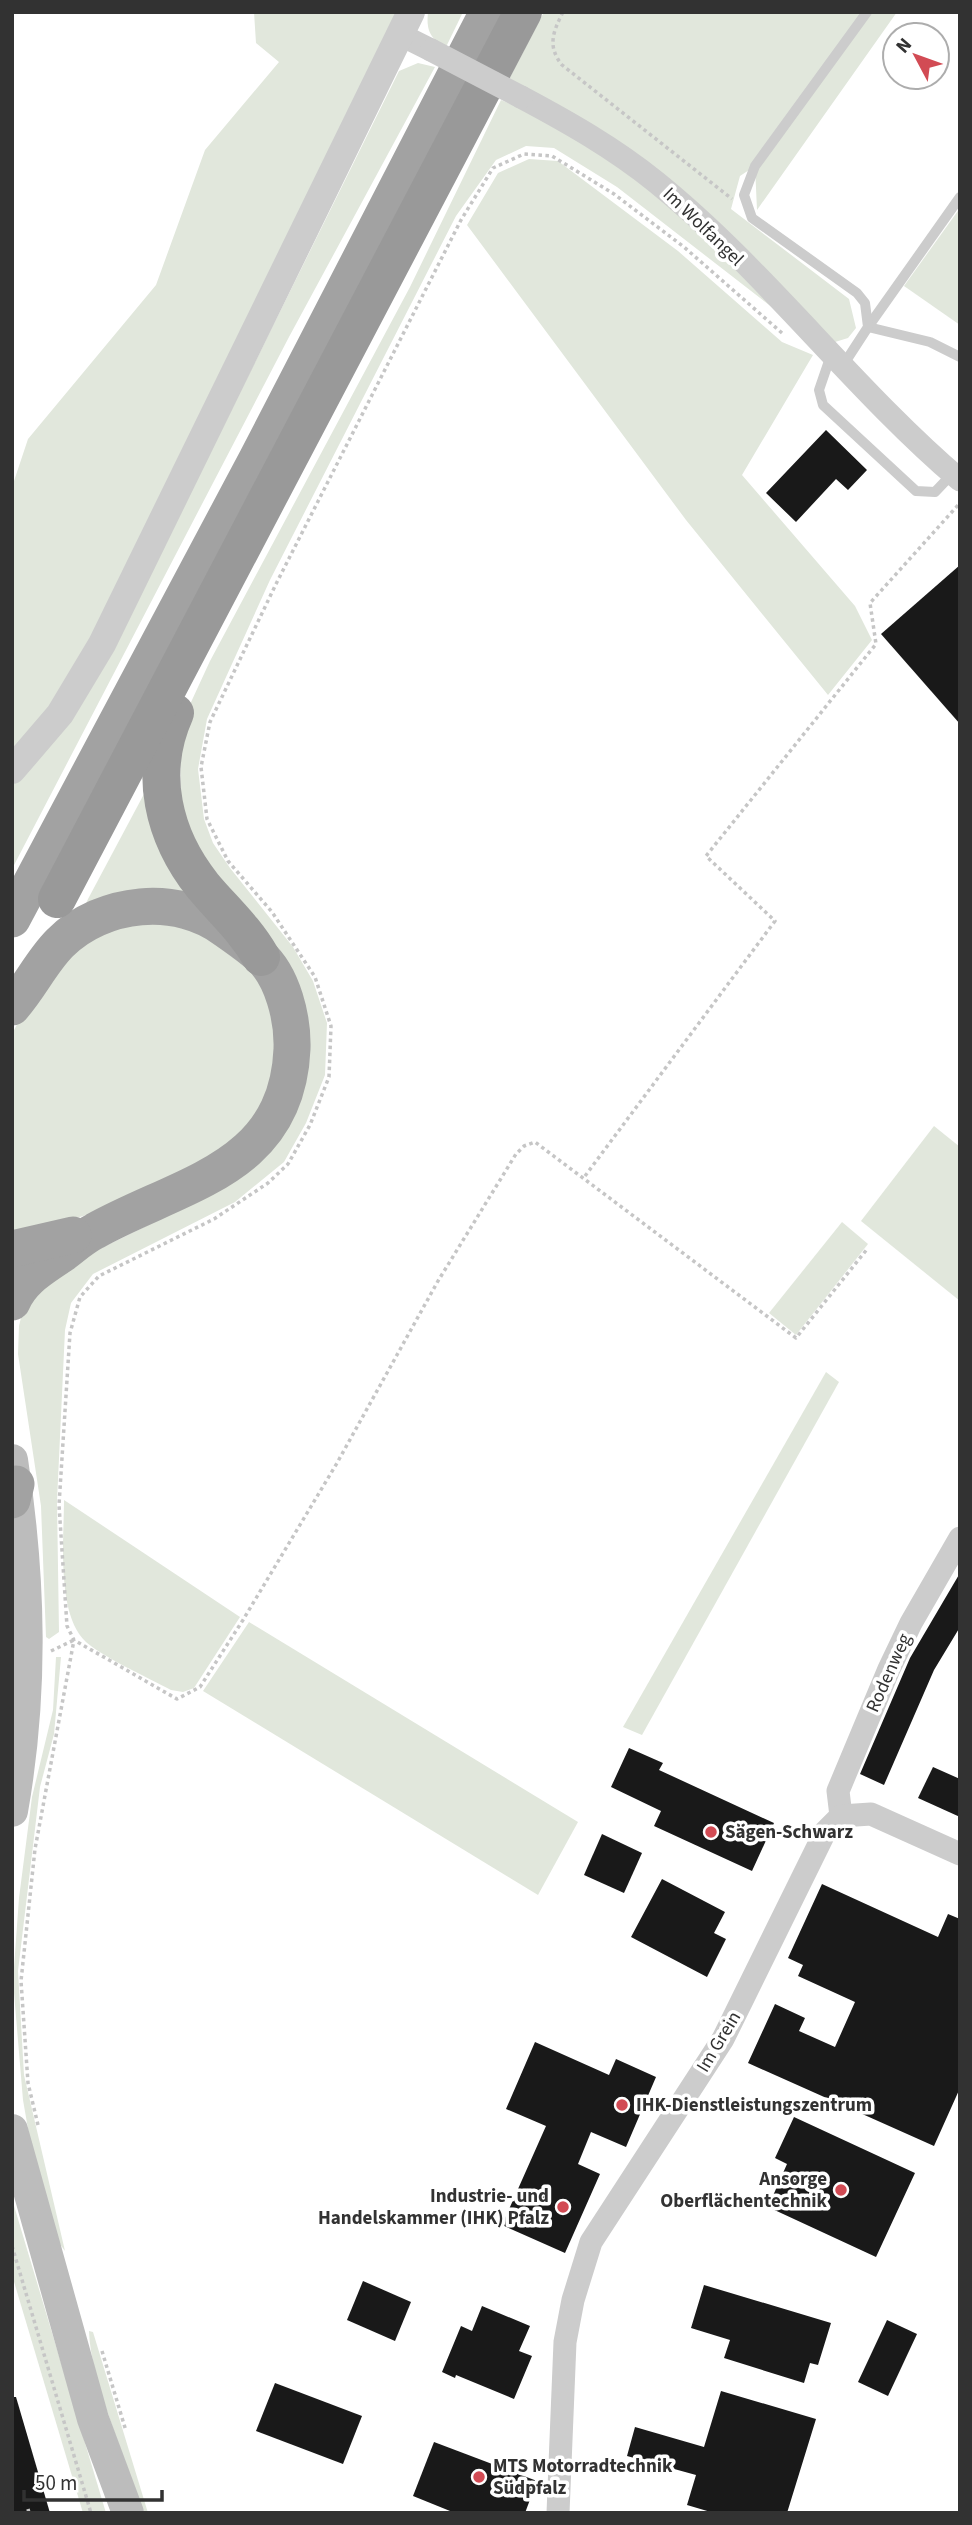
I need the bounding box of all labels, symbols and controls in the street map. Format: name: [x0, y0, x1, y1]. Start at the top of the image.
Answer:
north arrow: [881, 21, 951, 91]
text: N: [890, 32, 919, 59]
street label: Im Wolfangel: [656, 181, 750, 273]
street label: Rodenweg: [860, 1629, 919, 1717]
place label: Sägen-Schwarz: [725, 1819, 853, 1846]
marker: Sägen-Schwarz: [703, 1824, 719, 1840]
street label: Im Grein: [690, 2006, 748, 2078]
place label: IHK-Dienstleistungszentrum: [636, 2092, 872, 2119]
marker: IHK-Dienstleistungszentrum: [614, 2097, 630, 2113]
place label: Ansorge Oberflächentechnik: [660, 2166, 828, 2215]
marker: Ansorge Oberflächentechnik: [833, 2182, 849, 2198]
place label: Industrie- und Handelskammer (IHK) Pfalz: [318, 2183, 549, 2232]
marker: Industrie- und Handelskammer (IHK) Pfalz: [555, 2199, 571, 2215]
place label: MTS Motorradtechnik Südpfalz: [493, 2453, 673, 2502]
scale bar: [24, 2458, 163, 2502]
text: 50 m: [35, 2468, 77, 2498]
marker: MTS Motorradtechnik Südpfalz: [471, 2469, 487, 2485]

